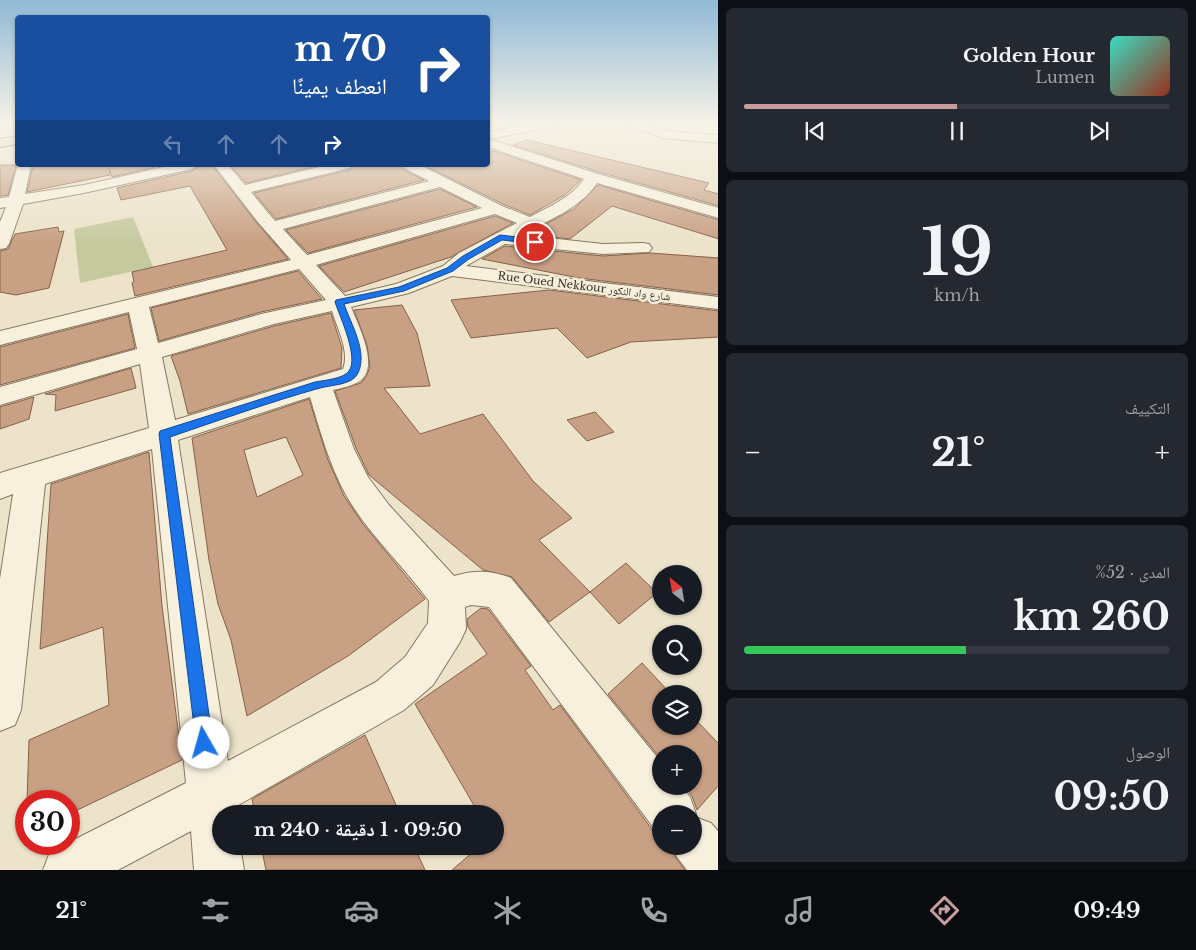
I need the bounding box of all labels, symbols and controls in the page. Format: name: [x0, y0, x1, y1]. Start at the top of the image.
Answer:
text: 70 m: [294, 27, 387, 70]
icon: right: [405, 35, 470, 100]
text: Golden Hour: [963, 44, 1095, 67]
text: Lumen: [1035, 67, 1095, 87]
text: انعطف يمينًا: [292, 73, 387, 100]
icon: previous: [801, 117, 829, 145]
icon: pause: [943, 117, 971, 145]
icon: next: [1085, 117, 1113, 145]
icon: left: [159, 130, 187, 158]
icon: ahead: [212, 130, 240, 158]
icon: ahead: [265, 130, 293, 158]
icon: right: [318, 130, 346, 158]
text: 19: [921, 212, 993, 293]
pin: [514, 221, 556, 263]
icon: arrive: [521, 228, 549, 256]
street label: Rue Oued Nekkour شارع واد النکور: [497, 268, 671, 304]
text: km/h: [934, 285, 980, 305]
text: التكييف: [1125, 398, 1170, 418]
text: 21°: [931, 429, 985, 476]
text: −: [744, 435, 762, 470]
text: +: [1155, 435, 1170, 470]
text: المدى · 52%: [1095, 562, 1170, 582]
north arrow: [652, 565, 702, 615]
map controls: [652, 565, 702, 855]
text: 260 km: [1014, 593, 1170, 640]
button: search: [652, 625, 702, 675]
button: layers: [652, 685, 702, 735]
position arrow: [177, 716, 229, 768]
text: الوصول: [1126, 742, 1170, 762]
button: +: [652, 745, 702, 795]
text: 09:50: [1054, 773, 1170, 820]
speed limit sign: 30: [15, 790, 80, 855]
button: −: [652, 805, 702, 855]
text: 09:50 · 1 دقيقة · 240 m: [254, 818, 462, 841]
icon: filters: [198, 893, 233, 928]
icon: car: [344, 893, 379, 928]
icon: climate: [490, 893, 525, 928]
icon: phone: [636, 893, 671, 928]
icon: music: [782, 893, 817, 928]
icon: directions: [927, 893, 962, 928]
text: 21°: [56, 897, 87, 924]
text: 09:49: [1073, 897, 1141, 924]

